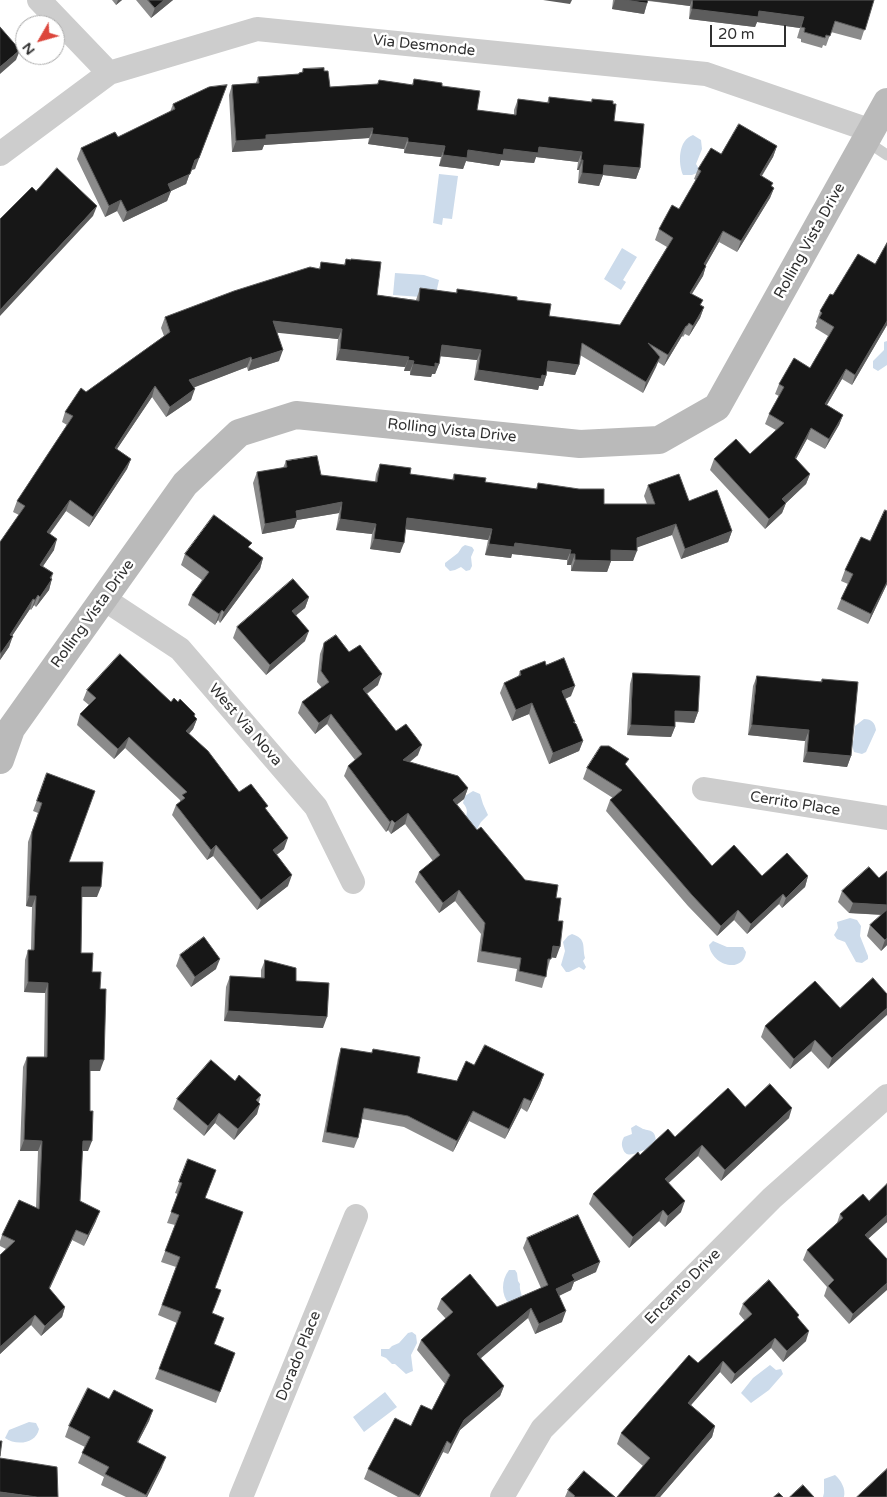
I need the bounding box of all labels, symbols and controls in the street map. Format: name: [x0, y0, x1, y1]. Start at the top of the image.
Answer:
north arrow: [15, 15, 65, 65]
scale bar: [712, 15, 788, 47]
text: 20 m: [718, 25, 755, 43]
street label: Via Desmonde: [372, 32, 476, 60]
text: N: [18, 39, 39, 59]
street label: Rolling Vista Drive: [771, 180, 849, 302]
street label: Rolling Vista Drive: [387, 415, 517, 447]
street label: Rolling Vista Drive: [48, 556, 138, 672]
street label: West Via Nova: [204, 680, 286, 770]
street label: Cerrito Place: [749, 788, 841, 820]
street label: Encanto Drive: [641, 1245, 725, 1329]
street label: Dorado Place: [273, 1308, 325, 1404]

